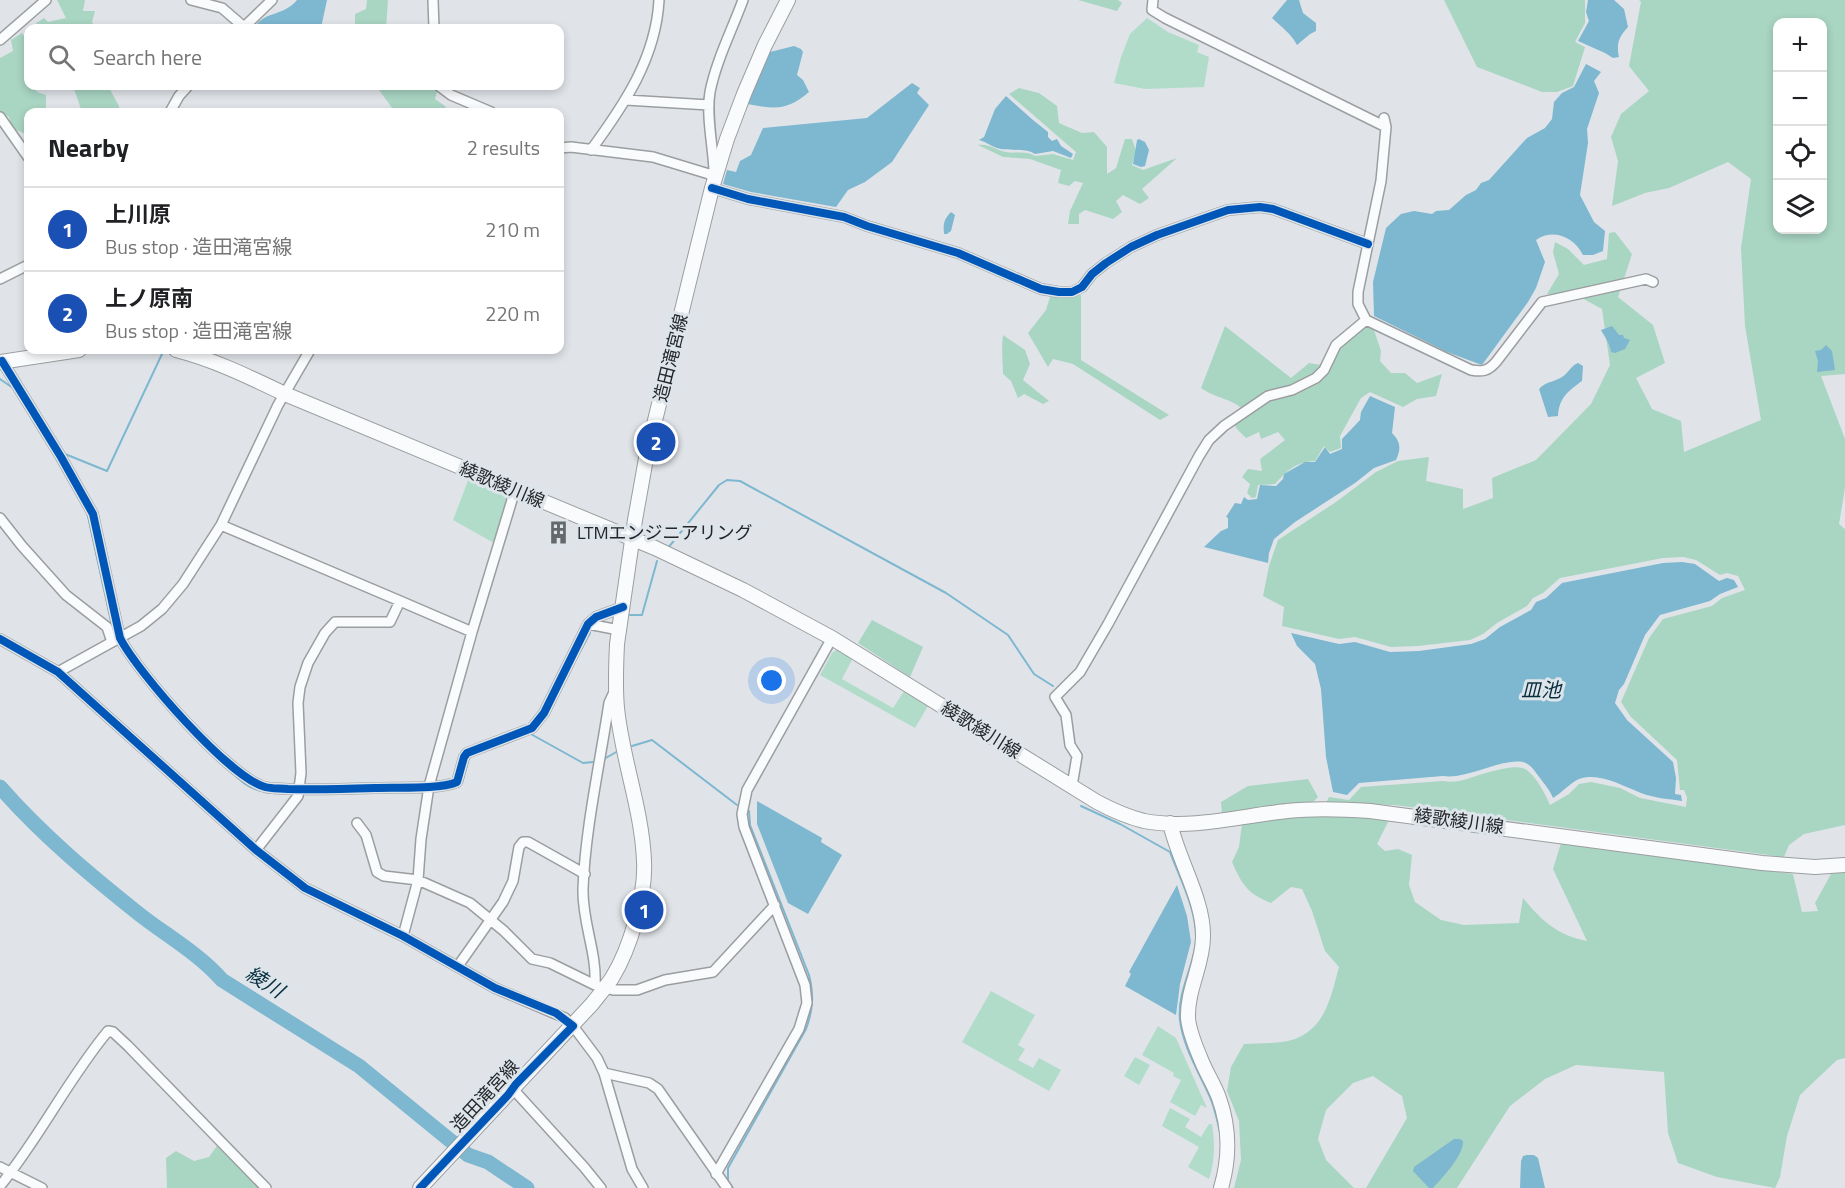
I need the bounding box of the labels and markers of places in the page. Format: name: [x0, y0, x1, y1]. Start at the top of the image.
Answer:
pin: 2: [636, 420, 676, 464]
place label: LTMエンジニアリング: [577, 519, 753, 546]
building icon: LTMエンジニアリング: [546, 520, 572, 546]
pin: 1: [624, 888, 664, 932]

